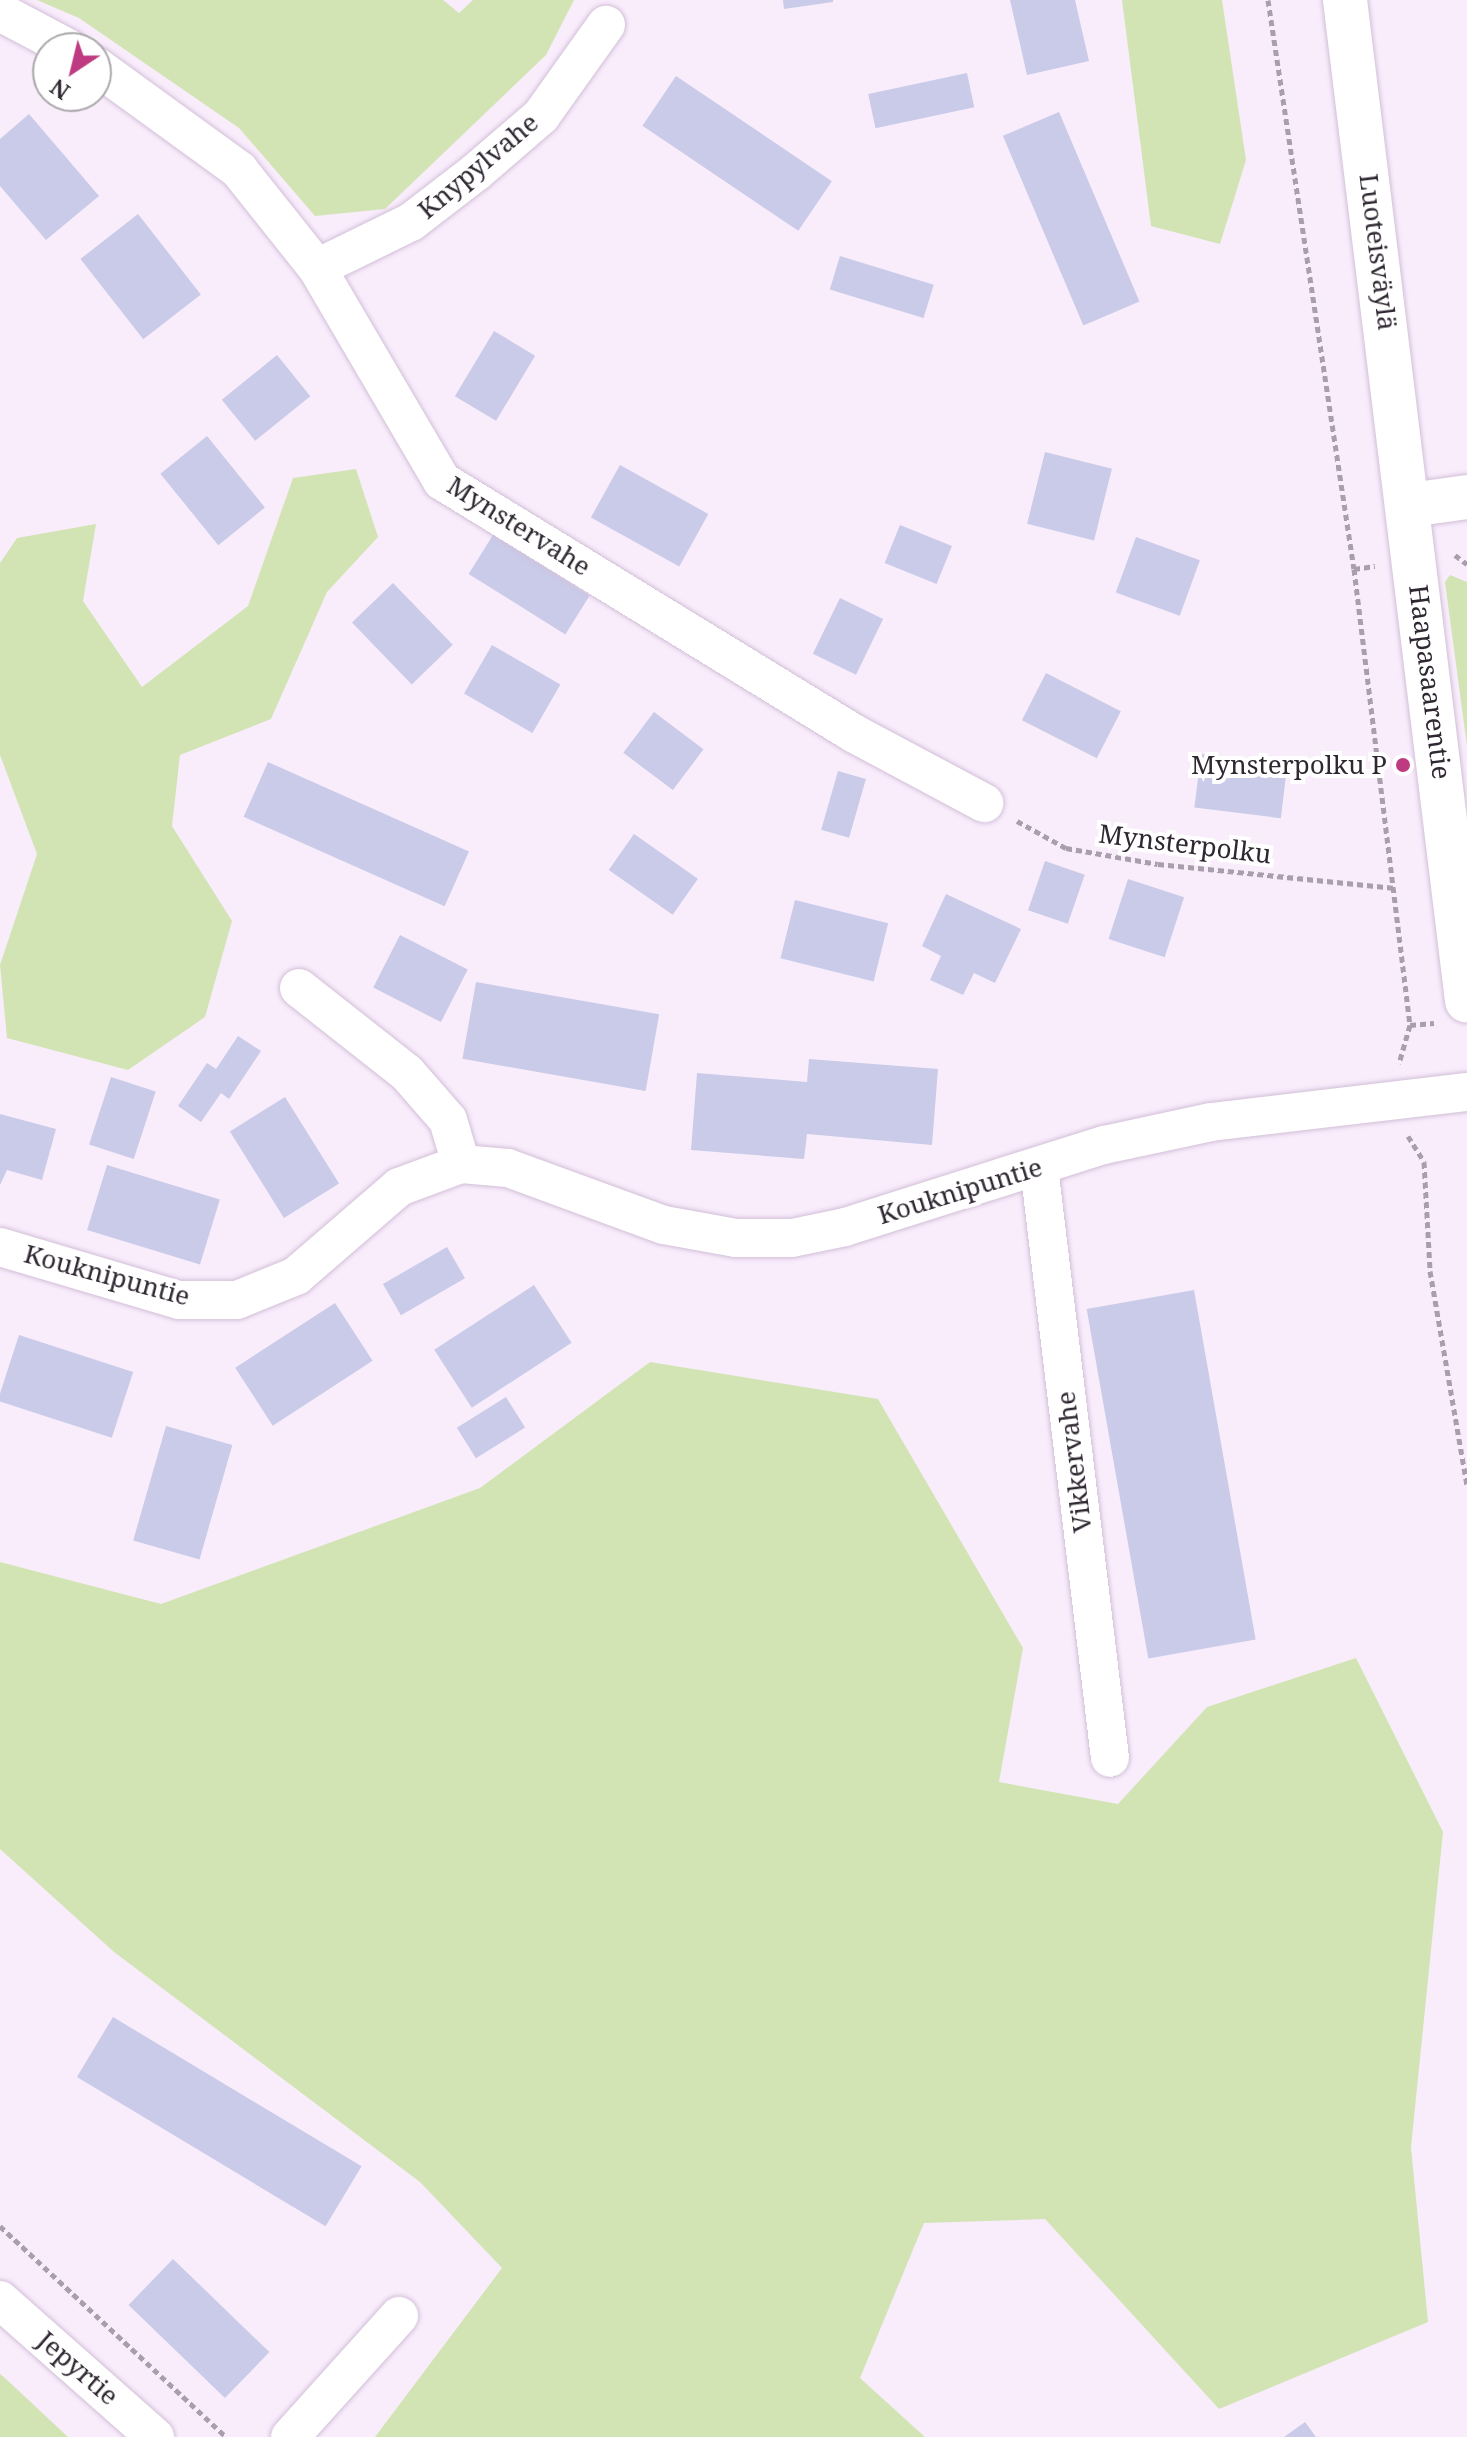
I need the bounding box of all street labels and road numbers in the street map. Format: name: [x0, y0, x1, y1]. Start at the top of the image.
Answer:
street label: Knypylvahe: [411, 107, 545, 225]
street label: Luoteisväylä: [1353, 172, 1403, 332]
street label: Mynstervahe: [442, 470, 596, 582]
street label: Haapasaarentie: [1403, 583, 1457, 781]
street label: Mynsterpolku: [1097, 818, 1273, 870]
street label: Kouknipuntie: [874, 1151, 1046, 1231]
street label: Kouknipuntie: [21, 1238, 193, 1312]
street label: Vikkervahe: [1050, 1390, 1098, 1534]
street label: Jepyrtie: [31, 2324, 125, 2412]

